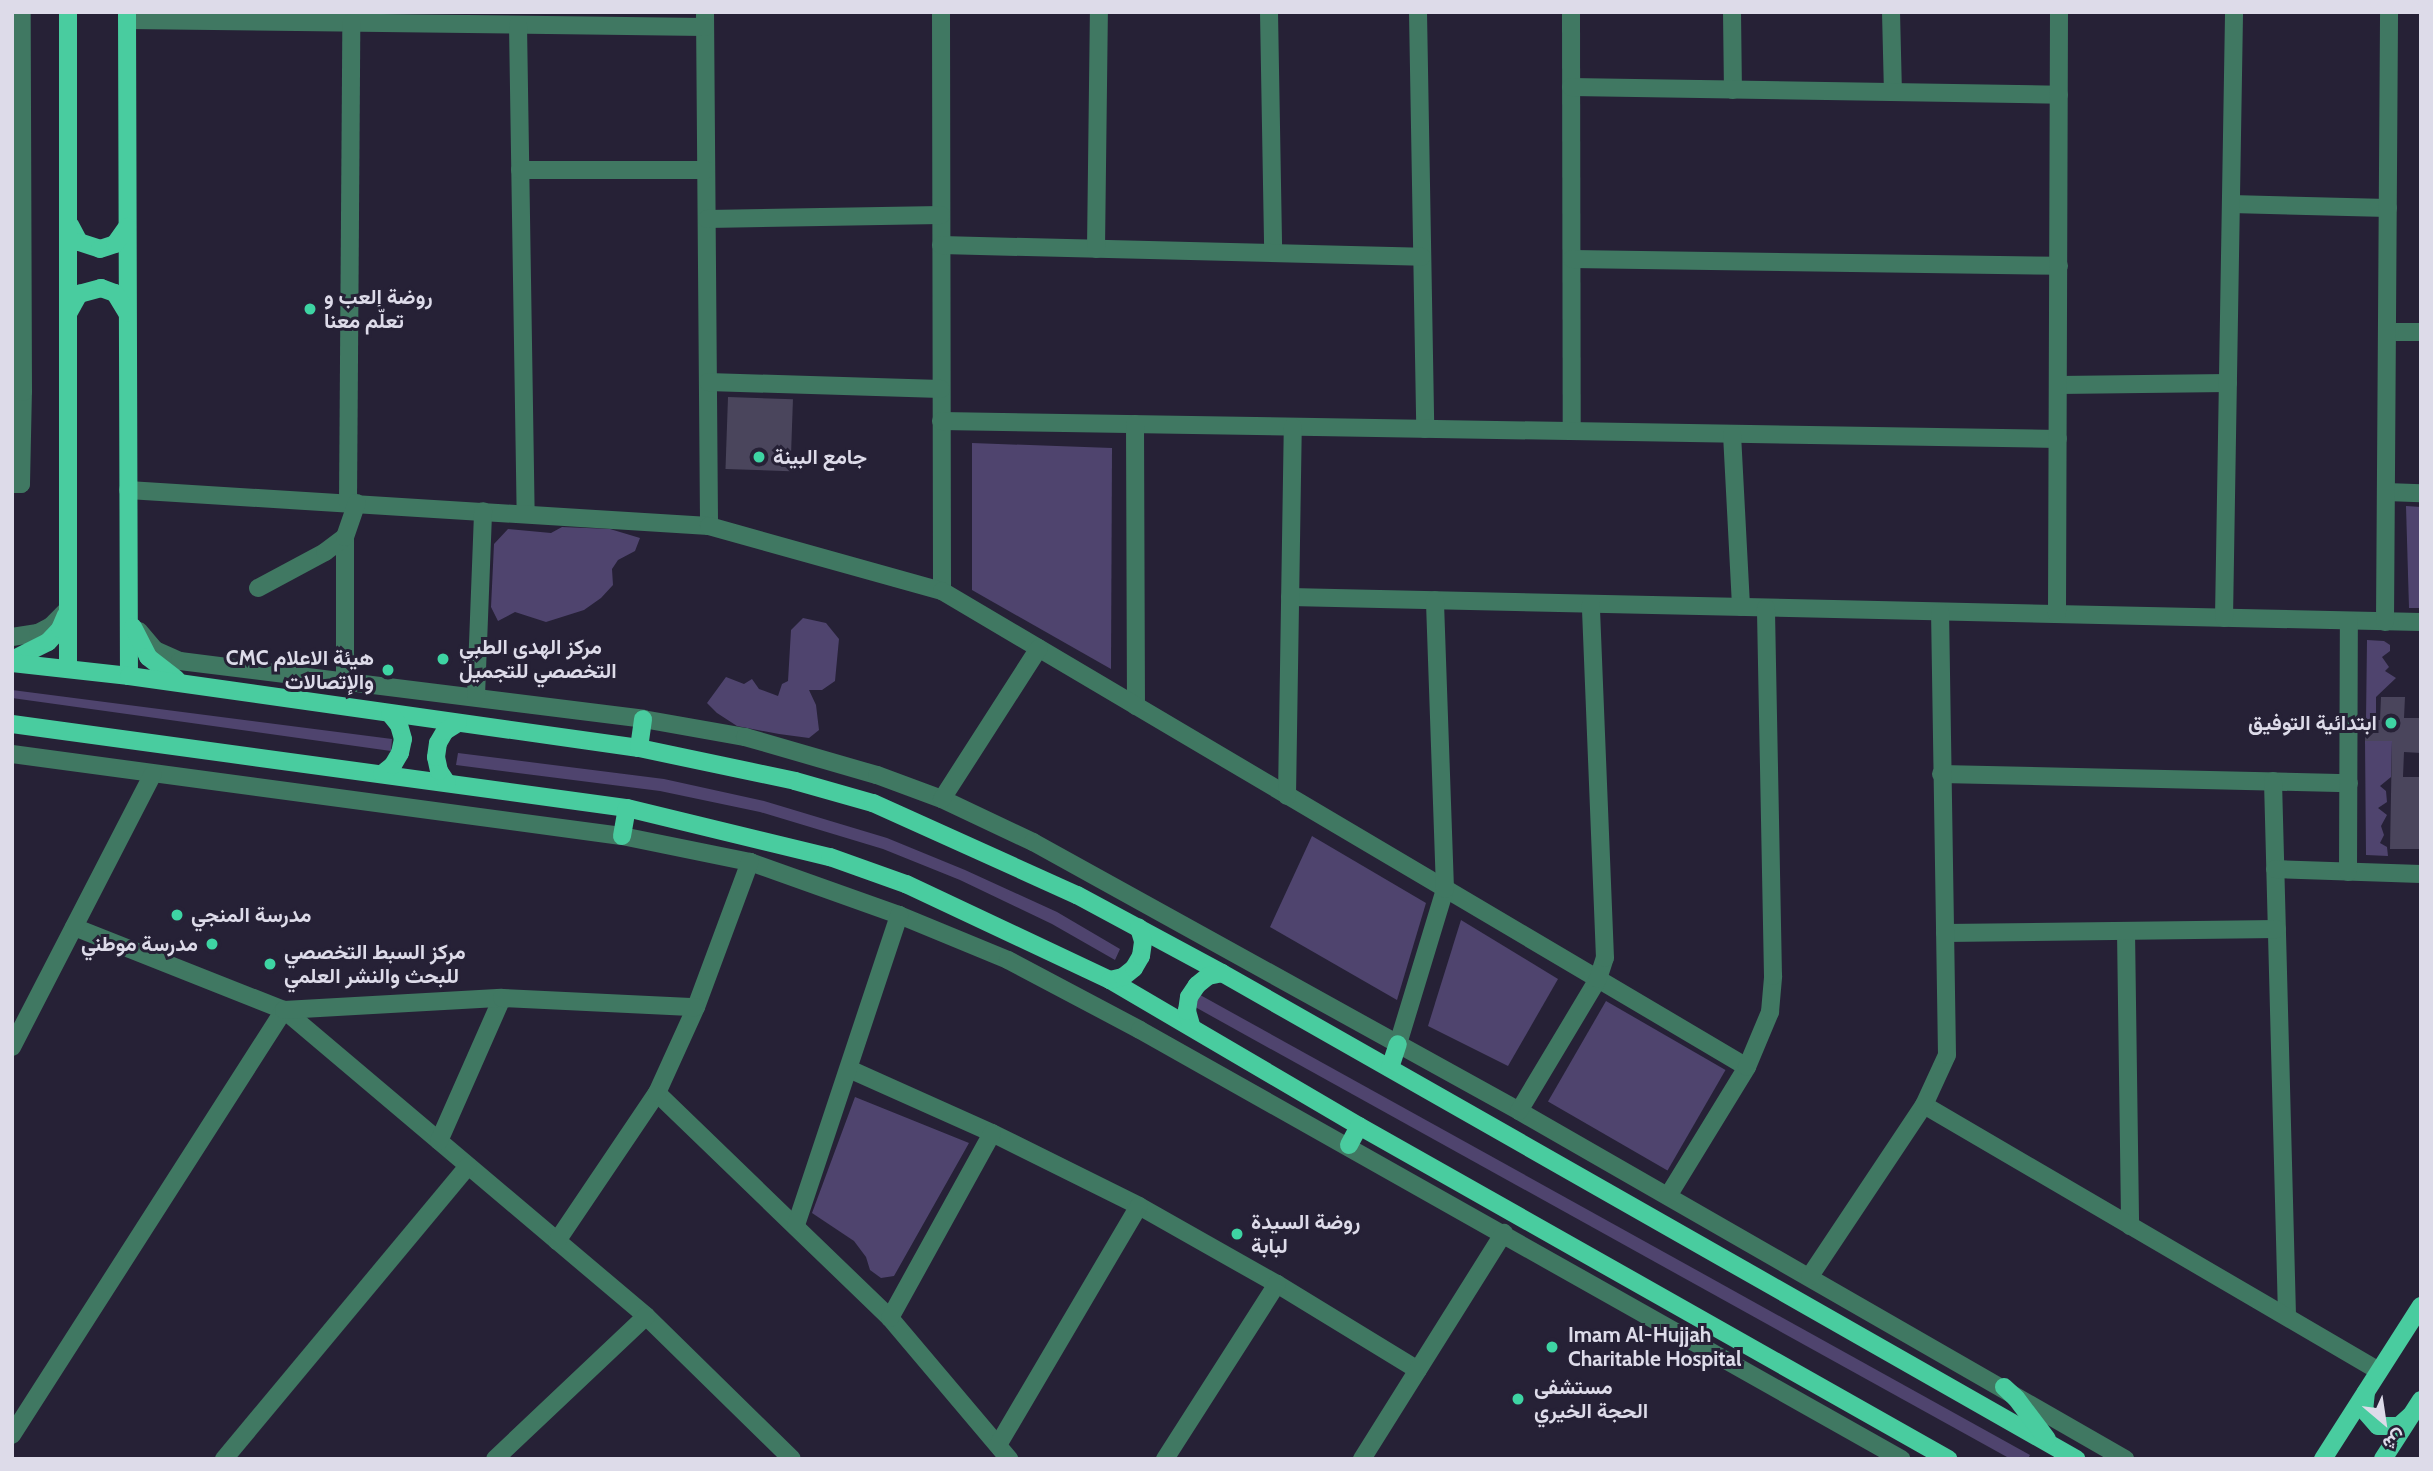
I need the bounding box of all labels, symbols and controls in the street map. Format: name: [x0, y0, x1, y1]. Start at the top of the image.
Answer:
place label: روضة إلعب و تعلّم معنا: [324, 284, 433, 334]
marker: روضة إلعب و تعلّم معنا: [302, 301, 318, 317]
place label: جامع البينة: [773, 444, 867, 470]
marker: جامع البينة: [751, 449, 767, 465]
place label: مركز الهدى الطبي التخصصي للتجميل: [459, 634, 617, 684]
place label: CMC هيئة الاعلام والإتصالات: [226, 645, 374, 695]
marker: مركز الهدى الطبي التخصصي للتجميل: [433, 649, 453, 669]
marker: CMC هيئة الاعلام والإتصالات: [380, 662, 396, 678]
place label: ابتدائية التوفيق: [2248, 710, 2377, 736]
marker: ابتدائية التوفيق: [2383, 715, 2399, 731]
place label: مدرسة المنجي: [191, 902, 311, 928]
marker: مدرسة المنجي: [169, 907, 185, 923]
place label: مدرسة موطني: [81, 931, 198, 957]
marker: مدرسة موطني: [204, 936, 220, 952]
place label: مركز السبط التخصصي للبحث والنشر العلمي: [284, 939, 466, 989]
marker: مركز السبط التخصصي للبحث والنشر العلمي: [262, 956, 278, 972]
place label: روضة السيدة لبابة: [1251, 1209, 1360, 1259]
marker: روضة السيدة لبابة: [1229, 1226, 1245, 1242]
place label: Imam Al-Hujjah Charitable Hospital: [1568, 1322, 1742, 1372]
marker: Imam Al-Hujjah Charitable Hospital: [1542, 1337, 1562, 1357]
place label: مستشفى الحجة الخيري: [1534, 1374, 1648, 1424]
north arrow: [2349, 1387, 2419, 1457]
marker: مستشفى الحجة الخيري: [1508, 1389, 1528, 1409]
text: ش: [2379, 1425, 2410, 1456]

